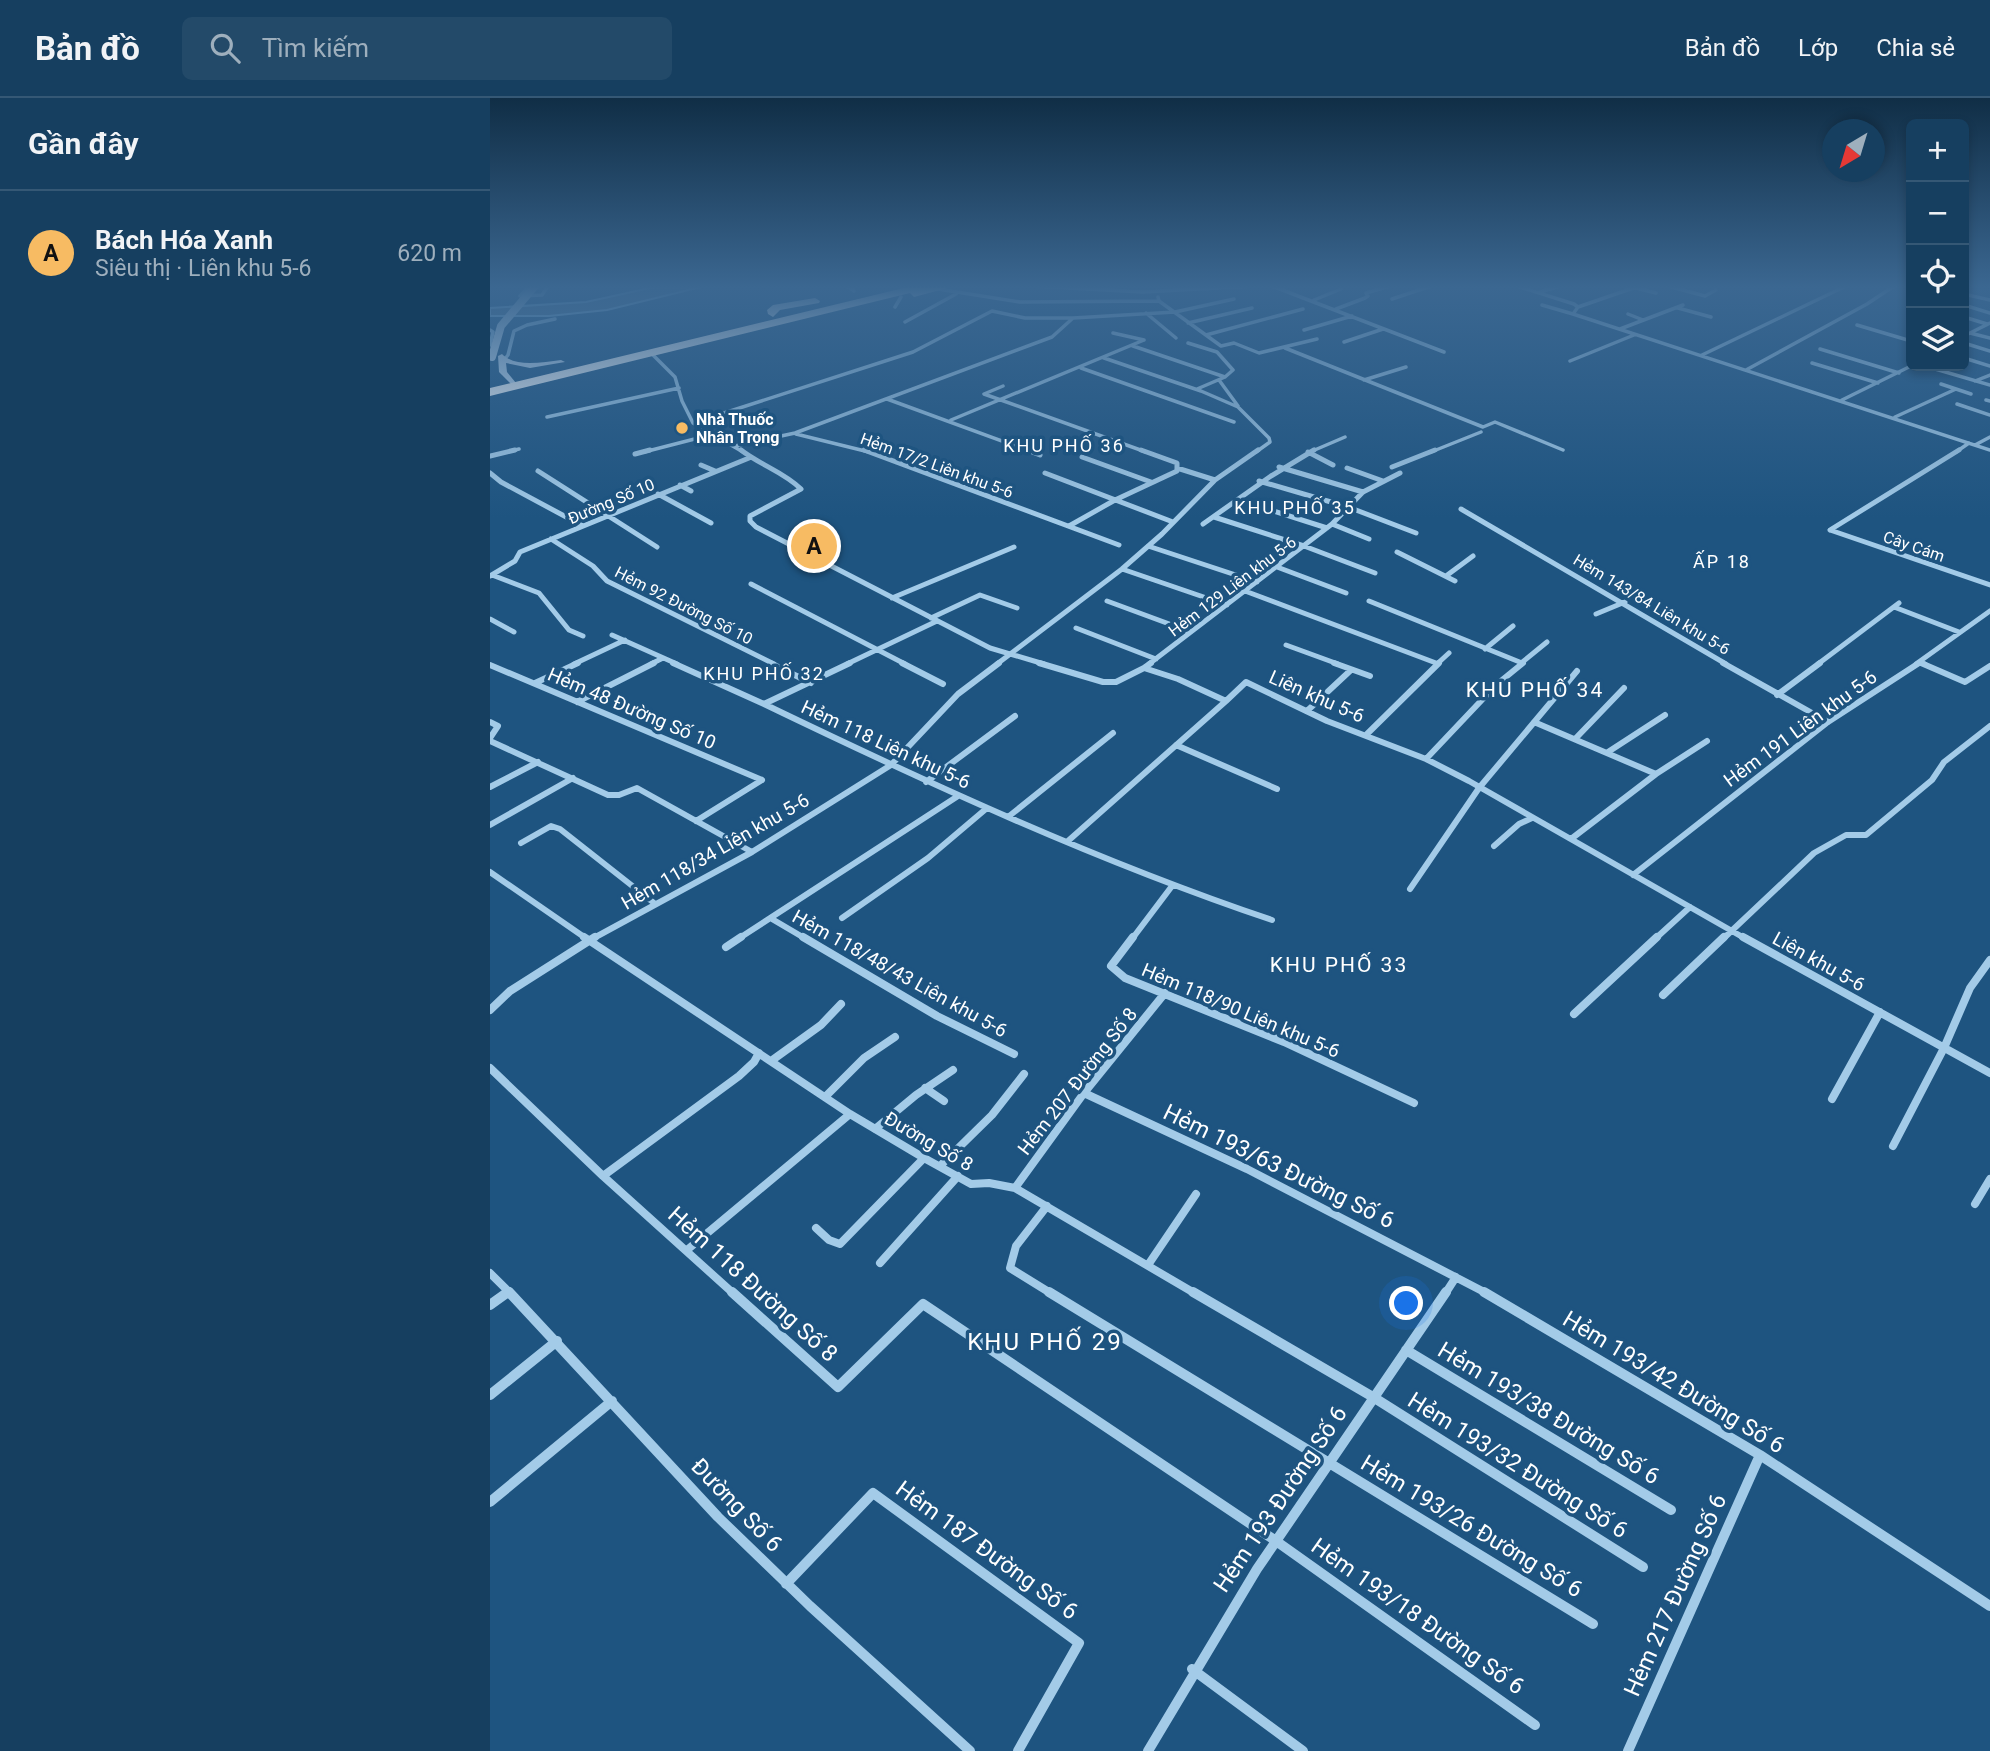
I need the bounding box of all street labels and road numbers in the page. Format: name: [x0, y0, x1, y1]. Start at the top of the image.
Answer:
street label: Hẻm 17/2 Liên khu 5-6: [858, 429, 1016, 502]
street label: Đường Số 10: [565, 475, 657, 528]
street label: Cây Cám: [1881, 527, 1947, 566]
street label: Hẻm 129 Liên khu 5-6: [1165, 532, 1300, 641]
street label: Hẻm 143/84 Liên khu 5-6: [1570, 550, 1734, 659]
street label: Hẻm 92 Đường Số 10: [612, 562, 756, 648]
street label: Hẻm 48 Đường Số 10: [544, 663, 719, 754]
street label: Liên khu 5-6: [1266, 665, 1368, 728]
street label: Hẻm 191 Liên khu 5-6: [1719, 665, 1881, 792]
street label: Hẻm 118 Liên khu 5-6: [798, 695, 974, 794]
street label: Hẻm 118/34 Liên khu 5-6: [617, 788, 813, 915]
street label: Hẻm 118/48/43 Liên khu 5-6: [788, 905, 1011, 1042]
street label: Liên khu 5-6: [1769, 927, 1869, 996]
street label: Hẻm 118/90 Liên khu 5-6: [1138, 958, 1343, 1063]
street label: Hẻm 207 Đường Số 8: [1013, 1003, 1142, 1160]
street label: Hẻm 193/63 Đường Số 6: [1159, 1099, 1399, 1234]
street label: Đường Số 8: [880, 1107, 977, 1176]
street label: Hẻm 118 Đường Số 8: [662, 1201, 843, 1368]
street label: Hẻm 193/42 Đường Số 6: [1558, 1305, 1789, 1459]
street label: Hẻm 193/38 Đường Số 6: [1433, 1336, 1664, 1490]
street label: Hẻm 193/32 Đường Số 6: [1403, 1387, 1633, 1544]
street label: Hẻm 193 Đường Số 6: [1208, 1401, 1353, 1597]
street label: Hẻm 193/26 Đường Số 6: [1356, 1449, 1587, 1603]
street label: Đường Số 6: [685, 1453, 788, 1558]
street label: Hẻm 187 Đường Số 6: [890, 1475, 1083, 1626]
street label: Hẻm 217 Đường Số 6: [1619, 1490, 1732, 1700]
street label: Hẻm 193/18 Đường Số 6: [1306, 1533, 1529, 1700]

